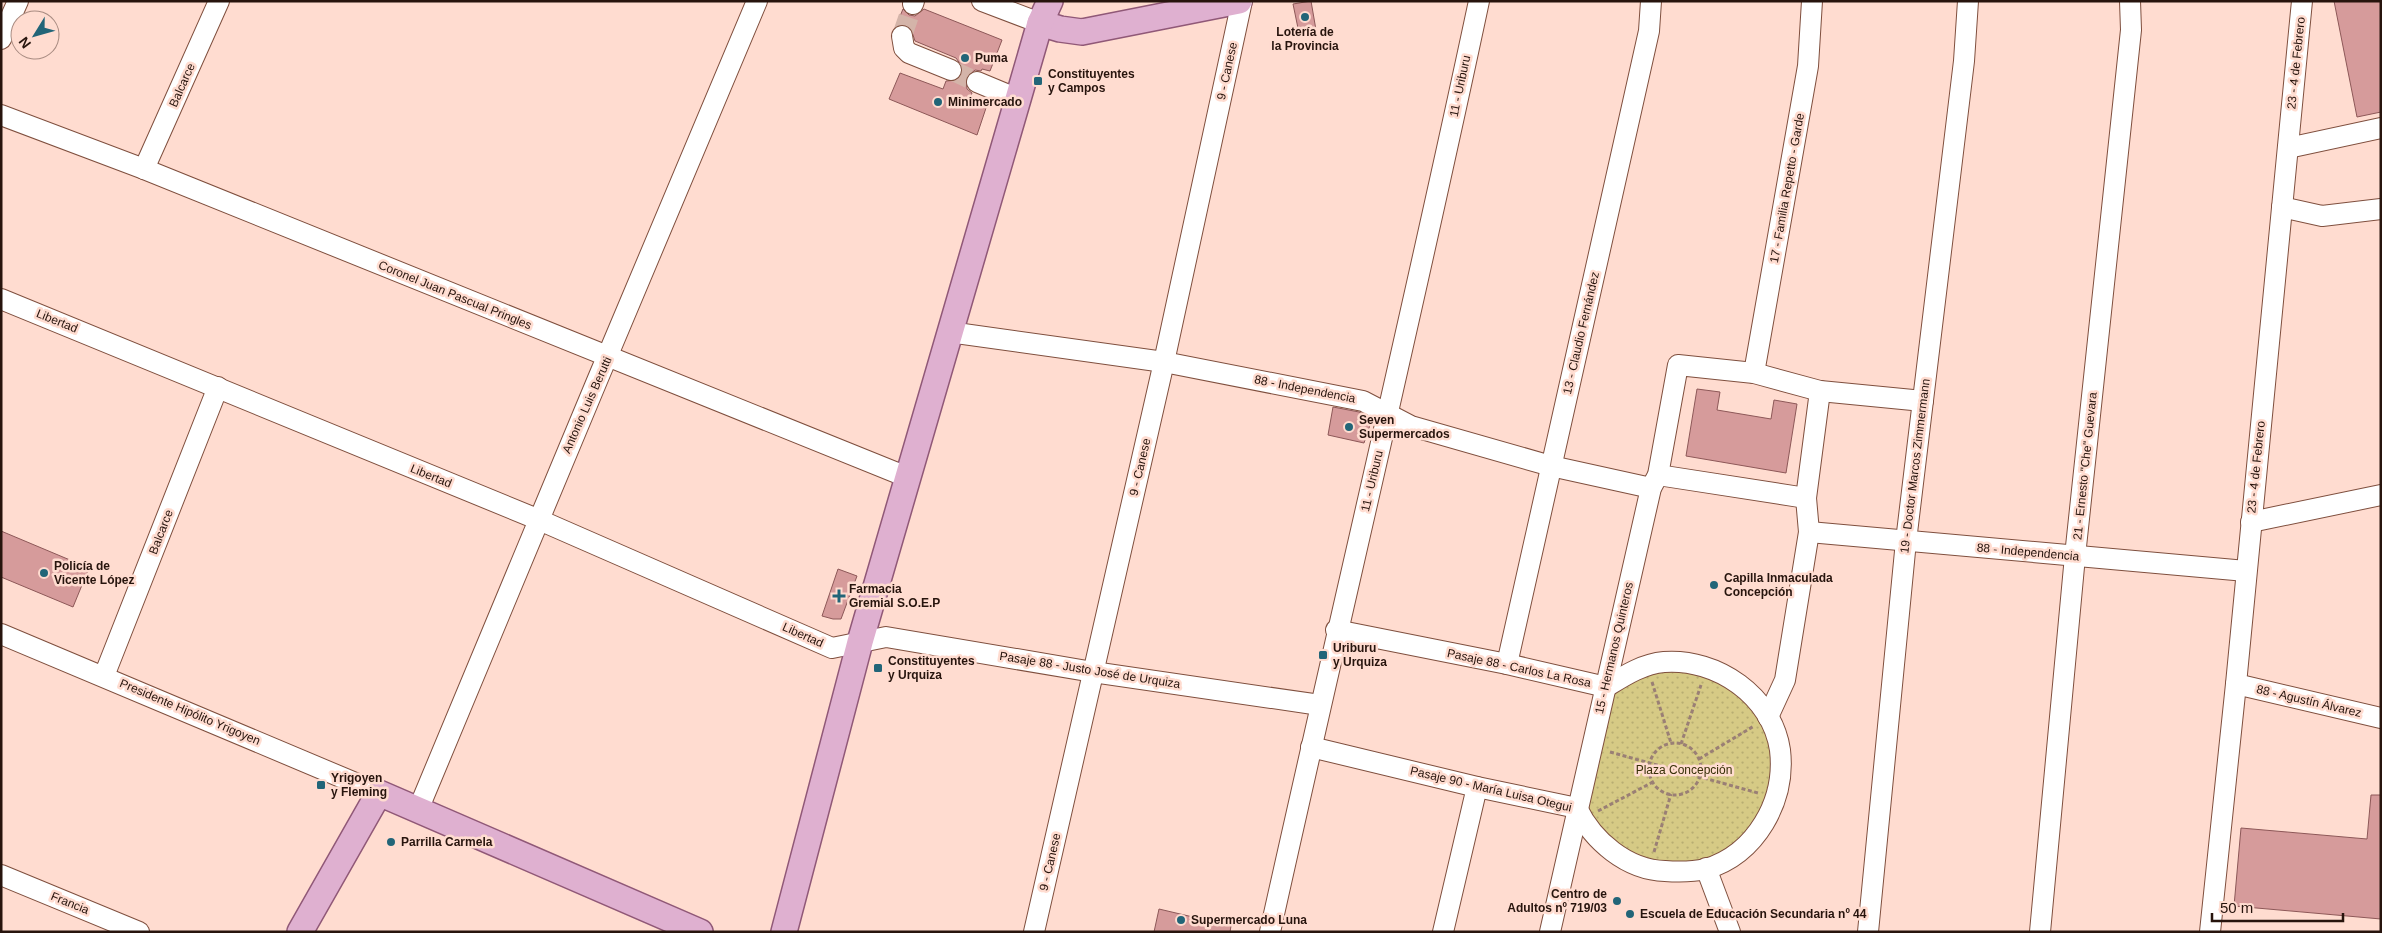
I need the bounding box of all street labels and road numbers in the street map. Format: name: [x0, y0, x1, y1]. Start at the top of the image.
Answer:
street label: 23 - 4 de Febrero: [2284, 16, 2308, 110]
street label: 9 - Canese: [1214, 41, 1240, 101]
street label: 11 - Uriburu: [1447, 54, 1473, 118]
street label: Balcarce: [166, 61, 198, 109]
street label: 17 - Familia Repetto - Garde: [1767, 112, 1807, 264]
street label: Coronel Juan Pascual Pringles: [376, 258, 534, 332]
street label: 13 - Claudio Fernández: [1560, 270, 1602, 396]
street label: Libertad: [34, 306, 80, 336]
street label: Antonio Luis Berutti: [559, 355, 615, 455]
street label: 88 - Independencia: [1253, 372, 1357, 406]
street label: 19 - Doctor Marcos Zimmermann: [1897, 378, 1933, 554]
street label: 21 - Ernesto "Che" Guevara: [2070, 391, 2100, 541]
street label: 23 - 4 de Febrero: [2244, 420, 2268, 514]
street label: 9 - Canese: [1127, 437, 1153, 497]
street label: 11 - Uriburu: [1358, 449, 1386, 513]
street label: Libertad: [408, 461, 454, 491]
street label: Balcarce: [146, 507, 176, 556]
street label: 88 - Independencia: [1976, 541, 2080, 563]
street label: 15 - Hermanos Quinteros: [1592, 581, 1636, 715]
street label: Libertad: [780, 620, 826, 650]
street label: Pasaje 88 - Carlos La Rosa: [1446, 646, 1593, 690]
street label: Pasaje 88 - Justo José de Urquiza: [999, 649, 1182, 691]
street label: Presidente Hipólito Yrigoyen: [118, 676, 262, 748]
street label: 88 - Agustín Álvarez: [2255, 681, 2363, 720]
street label: Pasaje 90 - María Luisa Otegui: [1409, 764, 1573, 814]
street label: 9 - Canese: [1037, 832, 1063, 892]
street label: Francia: [49, 889, 91, 917]

